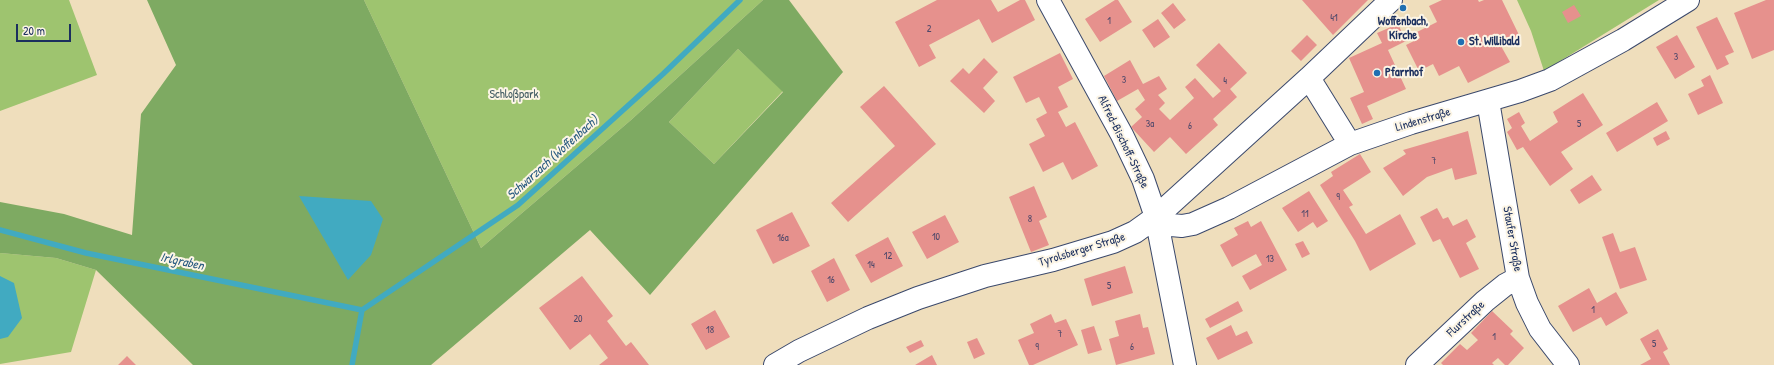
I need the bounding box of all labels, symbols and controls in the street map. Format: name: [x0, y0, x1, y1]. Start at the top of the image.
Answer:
marker: Woffenbach, Kirche: [1398, 3, 1408, 13]
house number: 41: [1330, 12, 1338, 24]
house number: 1: [1107, 15, 1111, 27]
place label: Woffenbach, Kirche: [1378, 15, 1428, 43]
scale bar: [18, 16, 73, 42]
text: 20 m: [23, 22, 45, 39]
house number: 2: [927, 23, 931, 35]
place label: St. Willibald: [1469, 35, 1519, 49]
marker: St. Willibald: [1456, 37, 1466, 47]
house number: 3: [1674, 51, 1678, 63]
place label: Pfarrhof: [1385, 66, 1423, 80]
marker: Pfarrhof: [1372, 68, 1382, 78]
house number: 3: [1122, 74, 1126, 86]
house number: 4: [1223, 75, 1227, 87]
park label: Schloßpark: [489, 88, 539, 102]
street label: Alfred-Bischoff-Straße: [1094, 93, 1152, 191]
street label: Lindenstraße: [1394, 105, 1452, 135]
water label: Schwarzach (Woffenbach): [504, 113, 602, 203]
house number: 3a: [1146, 118, 1154, 130]
house number: 5: [1577, 118, 1581, 130]
house number: 6: [1188, 120, 1192, 132]
house number: 7: [1432, 155, 1436, 167]
house number: 9: [1336, 191, 1340, 203]
street label: Staufer Straße: [1499, 205, 1525, 273]
house number: 11: [1301, 208, 1309, 220]
house number: 8: [1028, 213, 1032, 225]
street label: Tyrolsberger Straße: [1037, 230, 1127, 270]
house number: 10: [932, 231, 940, 243]
house number: 16a: [777, 232, 789, 244]
water label: Irlgraben: [159, 250, 205, 274]
house number: 12: [884, 250, 892, 262]
house number: 13: [1266, 253, 1274, 265]
house number: 14: [867, 259, 875, 271]
house number: 16: [827, 274, 835, 286]
house number: 5: [1107, 280, 1111, 292]
street label: Flurstraße: [1444, 298, 1488, 340]
house number: 1: [1591, 304, 1595, 316]
house number: 20: [573, 313, 583, 325]
house number: 18: [706, 324, 714, 336]
house number: 7: [1058, 328, 1062, 340]
house number: 1: [1492, 331, 1496, 343]
house number: 5: [1652, 338, 1656, 350]
house number: 9: [1035, 341, 1039, 353]
house number: 6: [1130, 341, 1134, 353]

